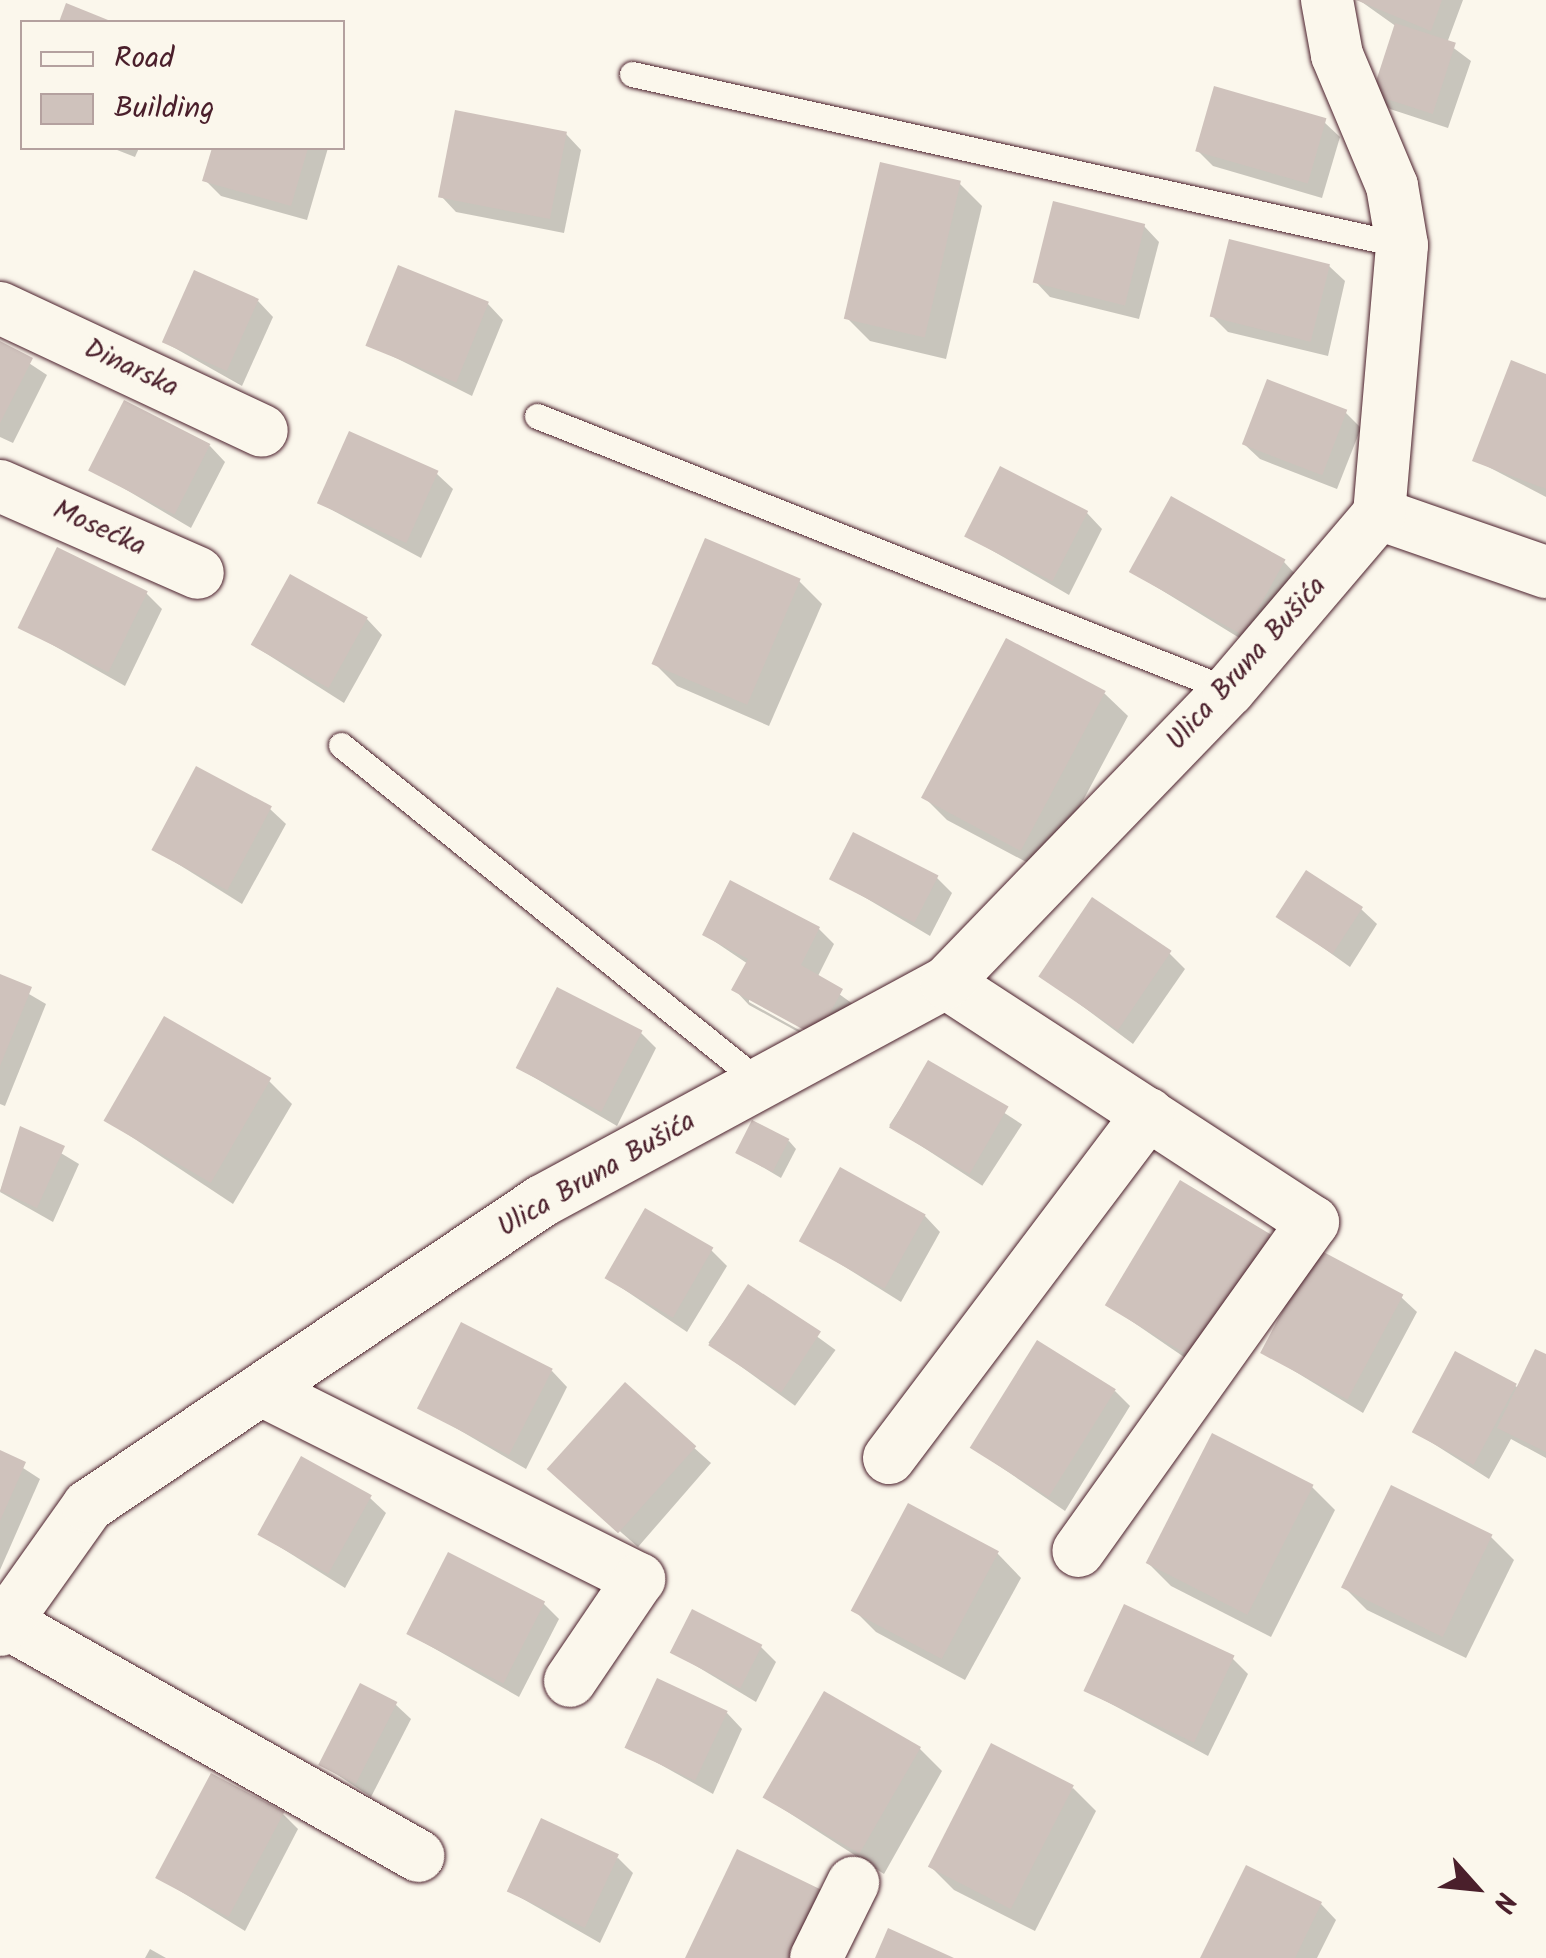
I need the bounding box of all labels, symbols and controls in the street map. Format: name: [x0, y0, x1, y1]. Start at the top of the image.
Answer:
legend: [20, 20, 345, 150]
text: Road: [114, 35, 174, 83]
text: Building: [114, 85, 214, 133]
street label: Dinarska: [78, 333, 184, 405]
street label: Mosećka: [47, 494, 151, 564]
street label: Ulica Bruna Bušića: [1160, 570, 1334, 758]
street label: Ulica Bruna Bušića: [492, 1105, 702, 1245]
north arrow: [1426, 1838, 1526, 1938]
text: N: [1479, 1884, 1527, 1920]

